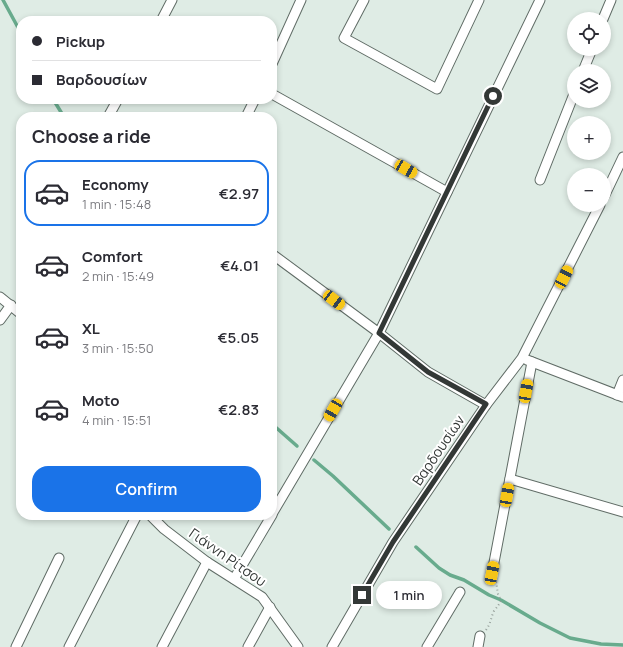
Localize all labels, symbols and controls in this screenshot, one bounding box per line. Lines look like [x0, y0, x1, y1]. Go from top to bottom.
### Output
map controls [567, 12, 611, 212]
button: locate [567, 12, 611, 56]
text: Pickup [56, 31, 105, 52]
button: layers [567, 64, 611, 108]
text: Βαρδουσίων [56, 69, 147, 90]
route start [484, 87, 502, 105]
button: + [567, 116, 611, 160]
text: Choose a ride [32, 124, 151, 148]
car [393, 158, 419, 180]
button: − [567, 168, 611, 212]
text: Economy [82, 174, 149, 195]
icon: car [34, 175, 70, 211]
text: €2.97 [219, 183, 259, 204]
text: 1 min · 15:48 [82, 195, 151, 213]
text: Comfort [82, 246, 143, 267]
icon: car [34, 247, 70, 283]
text: €4.01 [220, 255, 259, 276]
car [553, 264, 575, 290]
text: 2 min · 15:49 [82, 267, 154, 285]
car [321, 288, 347, 312]
text: XL [82, 318, 100, 339]
icon: car [34, 319, 70, 355]
text: €5.05 [217, 327, 259, 348]
text: 3 min · 15:50 [82, 339, 154, 357]
car [518, 378, 534, 404]
text: Moto [82, 390, 119, 411]
icon: car [34, 391, 70, 427]
car [322, 397, 344, 423]
text: €2.83 [218, 399, 259, 420]
text: 4 min · 15:51 [82, 411, 151, 429]
street label: Βαρδουσίων [408, 411, 468, 489]
button: Confirm [32, 466, 261, 512]
car [499, 482, 515, 508]
street label: Γιάννη Ρίτσου [186, 523, 270, 591]
car [484, 560, 500, 586]
callout: 1 min [376, 581, 442, 609]
route end [353, 586, 371, 604]
text: 1 min [394, 586, 425, 604]

